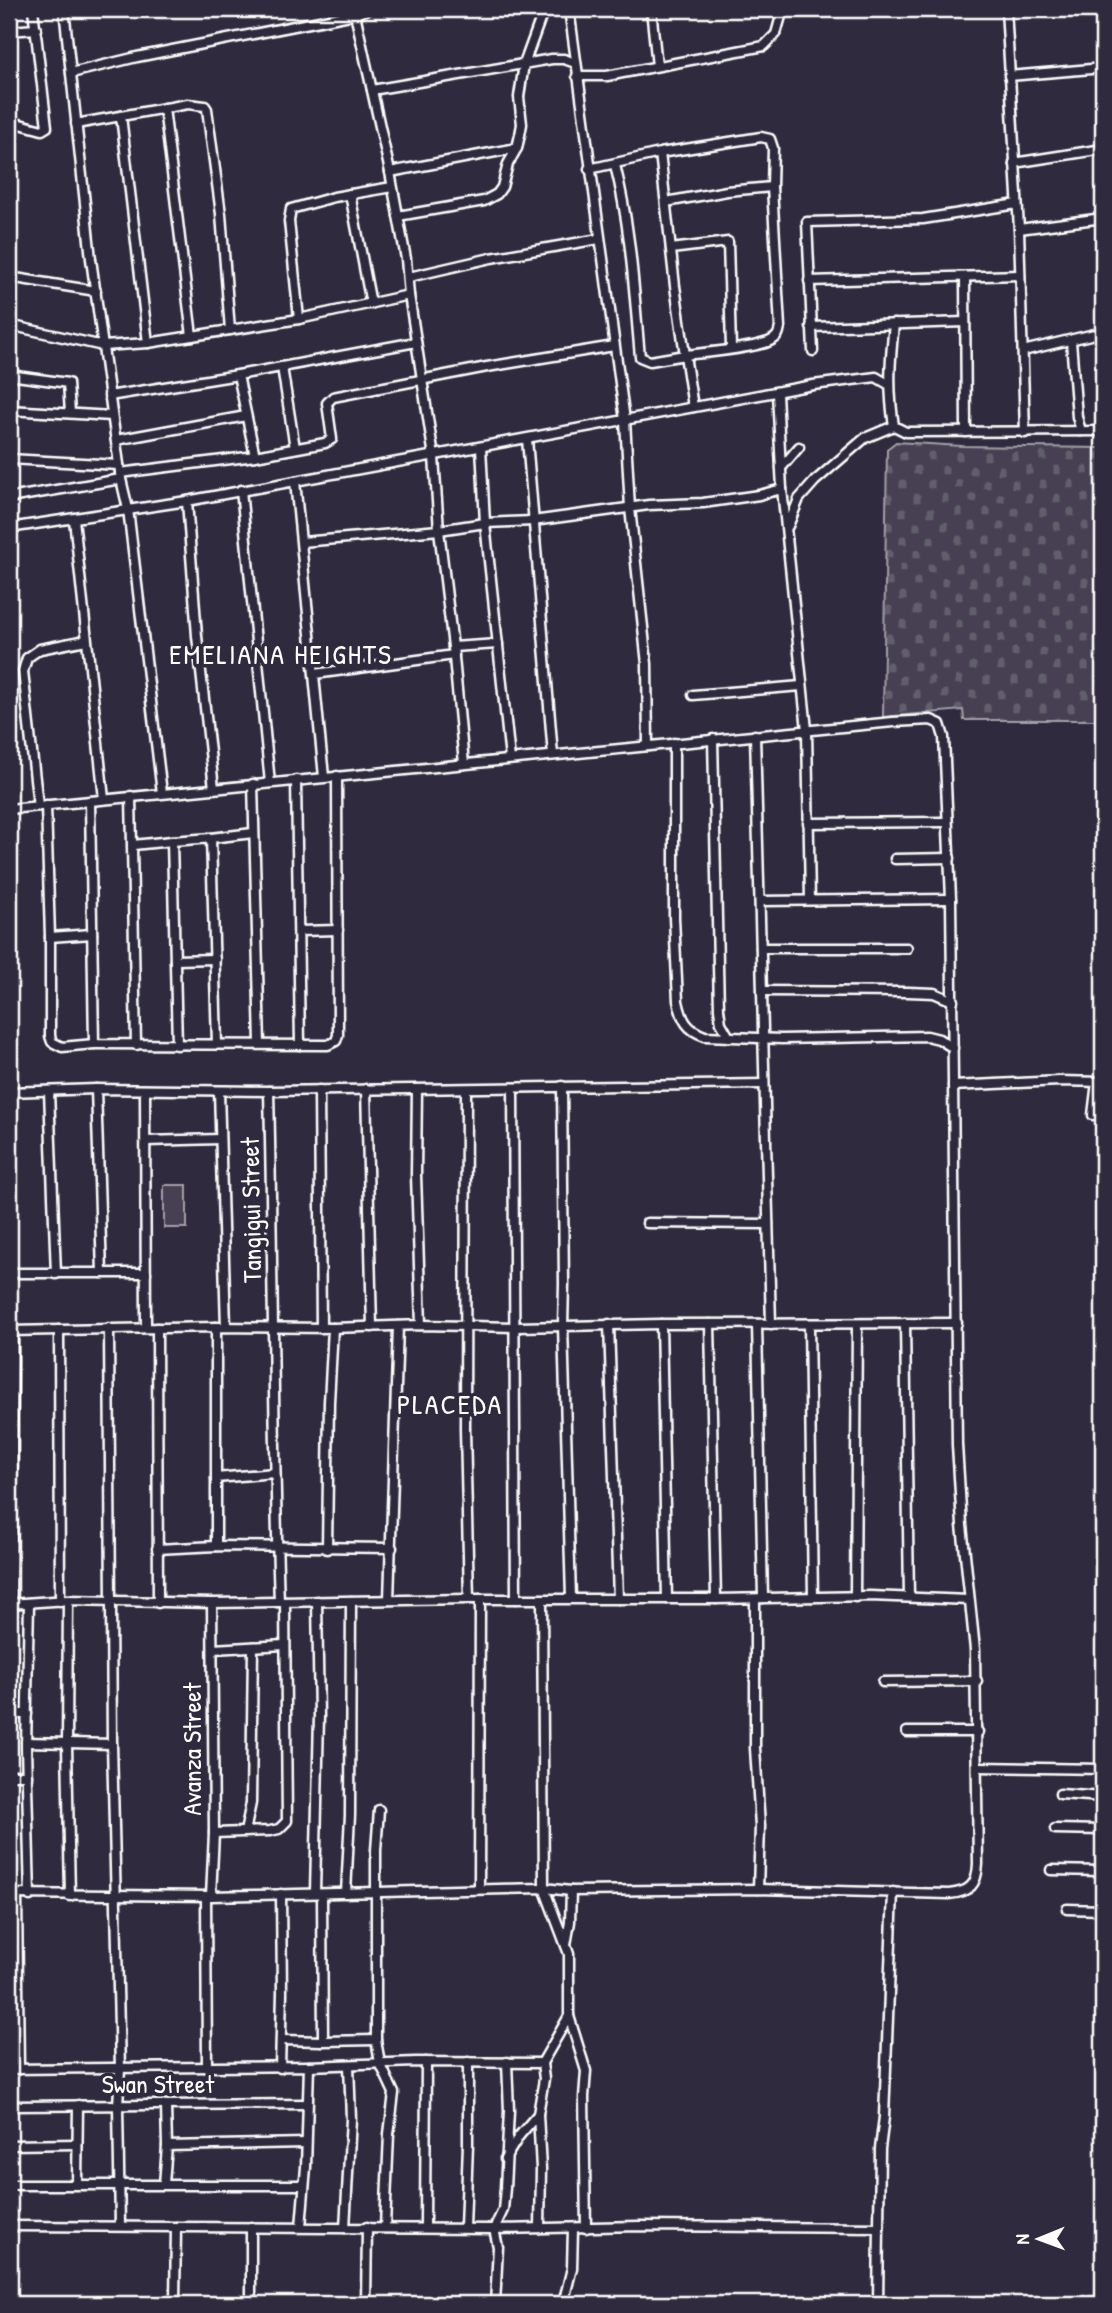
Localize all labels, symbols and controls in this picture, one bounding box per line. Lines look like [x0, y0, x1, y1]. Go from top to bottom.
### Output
district label: EMELIANA HEIGHTS [169, 635, 393, 673]
street label: Tangigui Street [232, 1136, 269, 1283]
district label: PLACEDA [397, 1385, 503, 1423]
street label: Avanza Street [174, 1682, 209, 1815]
street label: Swan Street [102, 2066, 215, 2101]
north arrow [1004, 2204, 1074, 2274]
text: N [1009, 2234, 1035, 2245]

